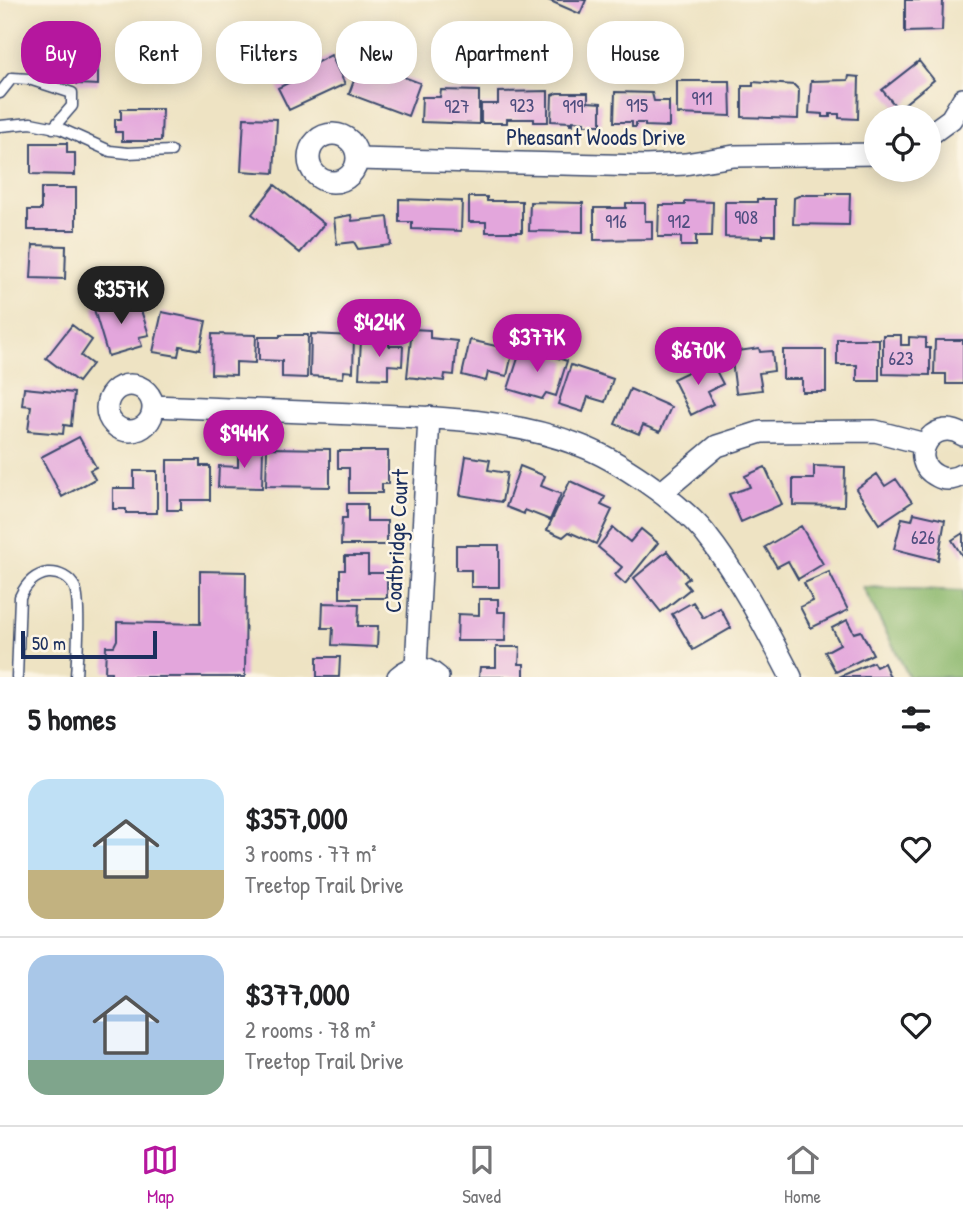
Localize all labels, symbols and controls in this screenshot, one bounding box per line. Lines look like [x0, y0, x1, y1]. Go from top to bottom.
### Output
chip: Buy [21, 21, 101, 84]
chip: Rent [115, 21, 202, 84]
chip: Filters [216, 21, 322, 84]
chip: New [336, 21, 417, 84]
chip: Apartment [431, 21, 573, 84]
chip: House [587, 21, 684, 84]
house number: 911 [692, 85, 712, 111]
house number: 923 [510, 92, 534, 118]
house number: 915 [626, 92, 648, 118]
house number: 927 [444, 93, 470, 119]
house number: 919 [563, 93, 583, 119]
map controls [864, 105, 941, 182]
button: locate [864, 105, 941, 182]
street label: Pheasant Woods Drive [506, 121, 686, 152]
house number: 908 [734, 204, 758, 230]
house number: 916 [605, 208, 627, 234]
house number: 912 [668, 208, 690, 234]
pin: $357K [72, 266, 170, 326]
text: $357K [93, 273, 149, 304]
pin: $424K [330, 300, 428, 359]
text: $424K [353, 306, 405, 337]
pin: $377K [488, 314, 586, 374]
text: $377K [509, 321, 565, 352]
pin: $670K [649, 328, 747, 387]
text: $670K [671, 334, 725, 365]
house number: 623 [889, 345, 914, 371]
pin: $944K [195, 410, 293, 470]
text: $944K [219, 417, 269, 448]
street label: Coatbridge Court [377, 467, 415, 614]
house number: 626 [911, 524, 935, 550]
scale bar [21, 628, 158, 660]
text: 50 m [32, 630, 66, 656]
text: 5 homes [28, 699, 116, 739]
icon: filters [897, 700, 935, 738]
text: $357,000 [245, 798, 348, 838]
icon: home [84, 807, 168, 891]
icon: heart [897, 830, 935, 868]
text: 3 rooms · 77 m² [245, 838, 377, 869]
text: Treetop Trail Drive [245, 869, 404, 900]
text: $377,000 [245, 974, 350, 1014]
icon: home [84, 983, 168, 1067]
icon: heart [897, 1006, 935, 1044]
text: 2 rooms · 78 m² [245, 1014, 376, 1045]
text: Treetop Trail Drive [245, 1045, 404, 1076]
tab: Map [141, 1141, 179, 1209]
tab: Saved [462, 1141, 501, 1209]
tab: Home [784, 1141, 822, 1209]

